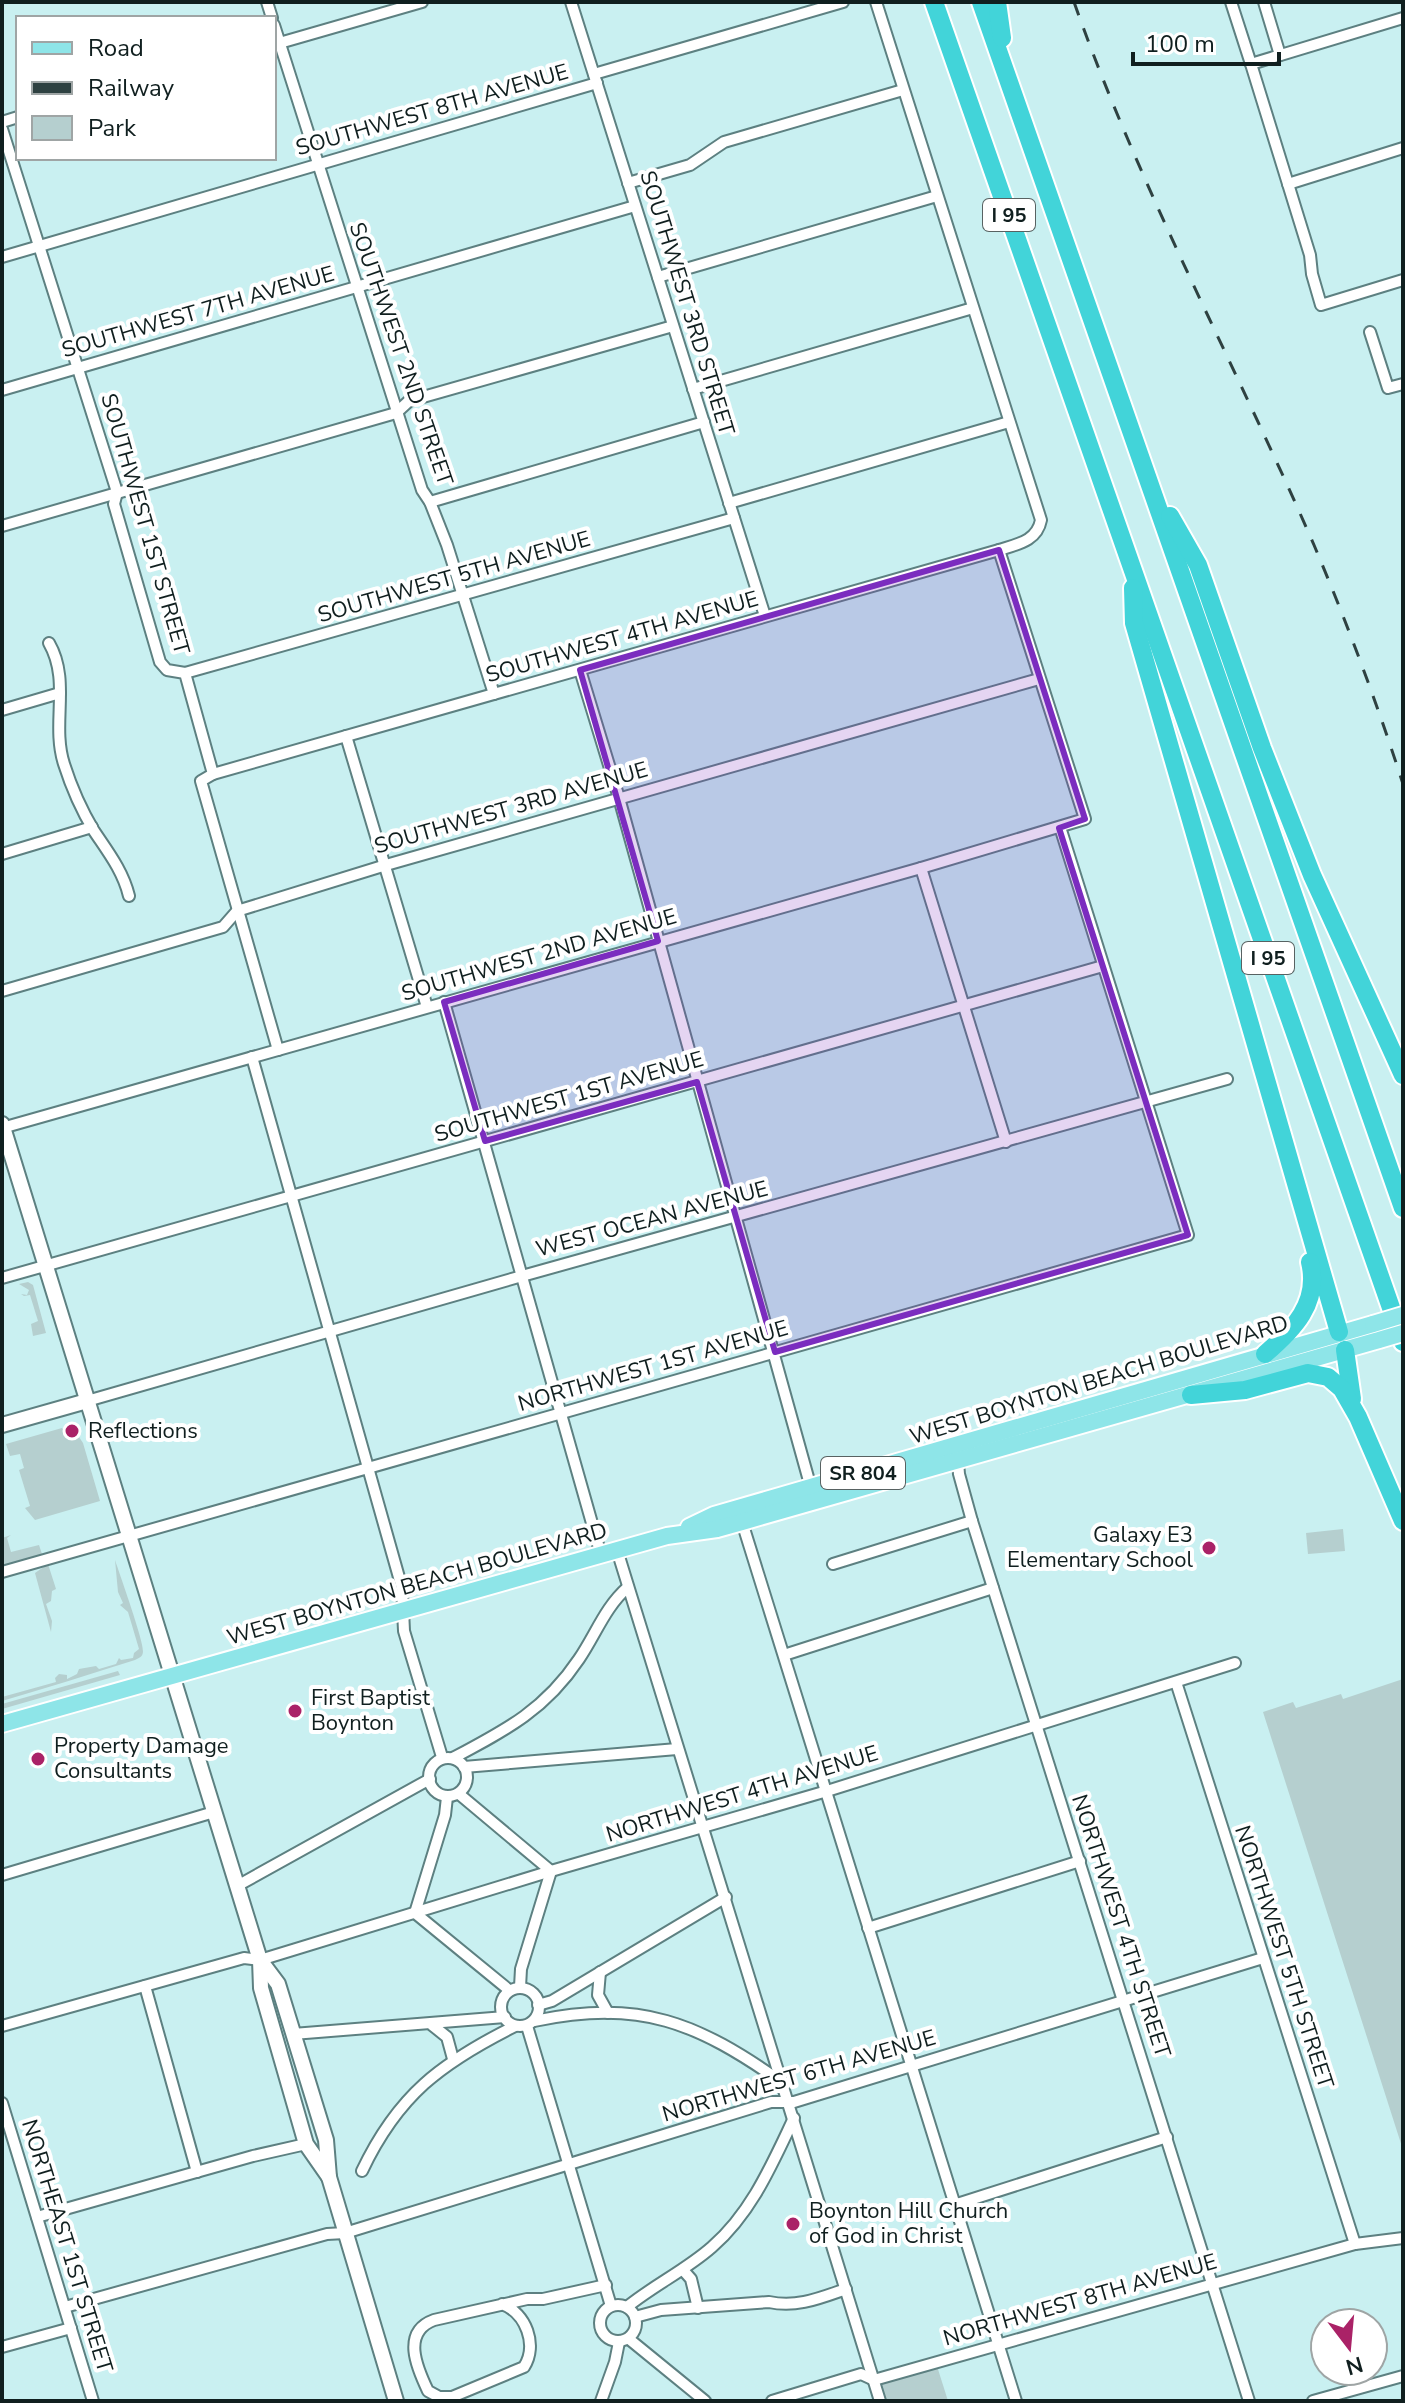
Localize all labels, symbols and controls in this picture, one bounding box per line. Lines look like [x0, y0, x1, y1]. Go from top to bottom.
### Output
legend [16, 16, 276, 160]
scale bar [1133, 16, 1279, 66]
text: 100 m [1145, 28, 1215, 60]
text: Road [88, 32, 144, 64]
street label: SOUTHWEST 8TH AVENUE [292, 57, 572, 163]
text: Railway [88, 72, 175, 104]
text: Park [88, 112, 137, 144]
street label: SOUTHWEST 3RD STREET [632, 167, 742, 440]
road number: I 95 [983, 199, 1035, 231]
street label: SOUTHWEST 2ND STREET [342, 218, 460, 490]
street label: SOUTHWEST 7TH AVENUE [58, 259, 338, 365]
street label: SOUTHWEST 1ST STREET [93, 390, 197, 659]
street label: SOUTHWEST 5TH AVENUE [314, 524, 594, 630]
street label: SOUTHWEST 4TH AVENUE [482, 584, 762, 690]
street label: SOUTHWEST 3RD AVENUE [371, 755, 651, 861]
street label: SOUTHWEST 2ND AVENUE [398, 901, 680, 1009]
road number: I 95 [1242, 942, 1294, 974]
street label: SOUTHWEST 1ST AVENUE [431, 1044, 707, 1150]
street label: WEST OCEAN AVENUE [533, 1174, 771, 1264]
street label: WEST BOYNTON BEACH BOULEVARD [906, 1308, 1292, 1452]
street label: NORTHWEST 1ST AVENUE [514, 1313, 792, 1419]
place label: Reflections [88, 1416, 198, 1446]
marker: Reflections [63, 1422, 81, 1440]
road number: SR 804 [821, 1457, 905, 1489]
street label: WEST BOYNTON BEACH BOULEVARD [223, 1515, 611, 1653]
place label: Galaxy E3 Elementary School [1007, 1520, 1193, 1575]
marker: Galaxy E3 Elementary School [1200, 1539, 1218, 1557]
place label: First Baptist Boynton [311, 1683, 430, 1738]
marker: First Baptist Boynton [286, 1702, 304, 1720]
place label: Property Damage Consultants [54, 1731, 229, 1786]
street label: NORTHWEST 4TH AVENUE [602, 1738, 882, 1850]
marker: Property Damage Consultants [29, 1750, 47, 1768]
street label: NORTHWEST 4TH STREET [1064, 1791, 1178, 2062]
street label: NORTHWEST 5TH STREET [1227, 1822, 1341, 2093]
street label: NORTHWEST 6TH AVENUE [659, 2023, 939, 2129]
street label: NORTHEAST 1ST STREET [14, 2116, 120, 2377]
place label: Boynton Hill Church of God in Christ [809, 2196, 1008, 2251]
marker: Boynton Hill Church of God in Christ [784, 2215, 802, 2233]
street label: NORTHWEST 8TH AVENUE [940, 2247, 1220, 2353]
north arrow [1309, 2307, 1389, 2387]
text: N [1342, 2349, 1366, 2382]

